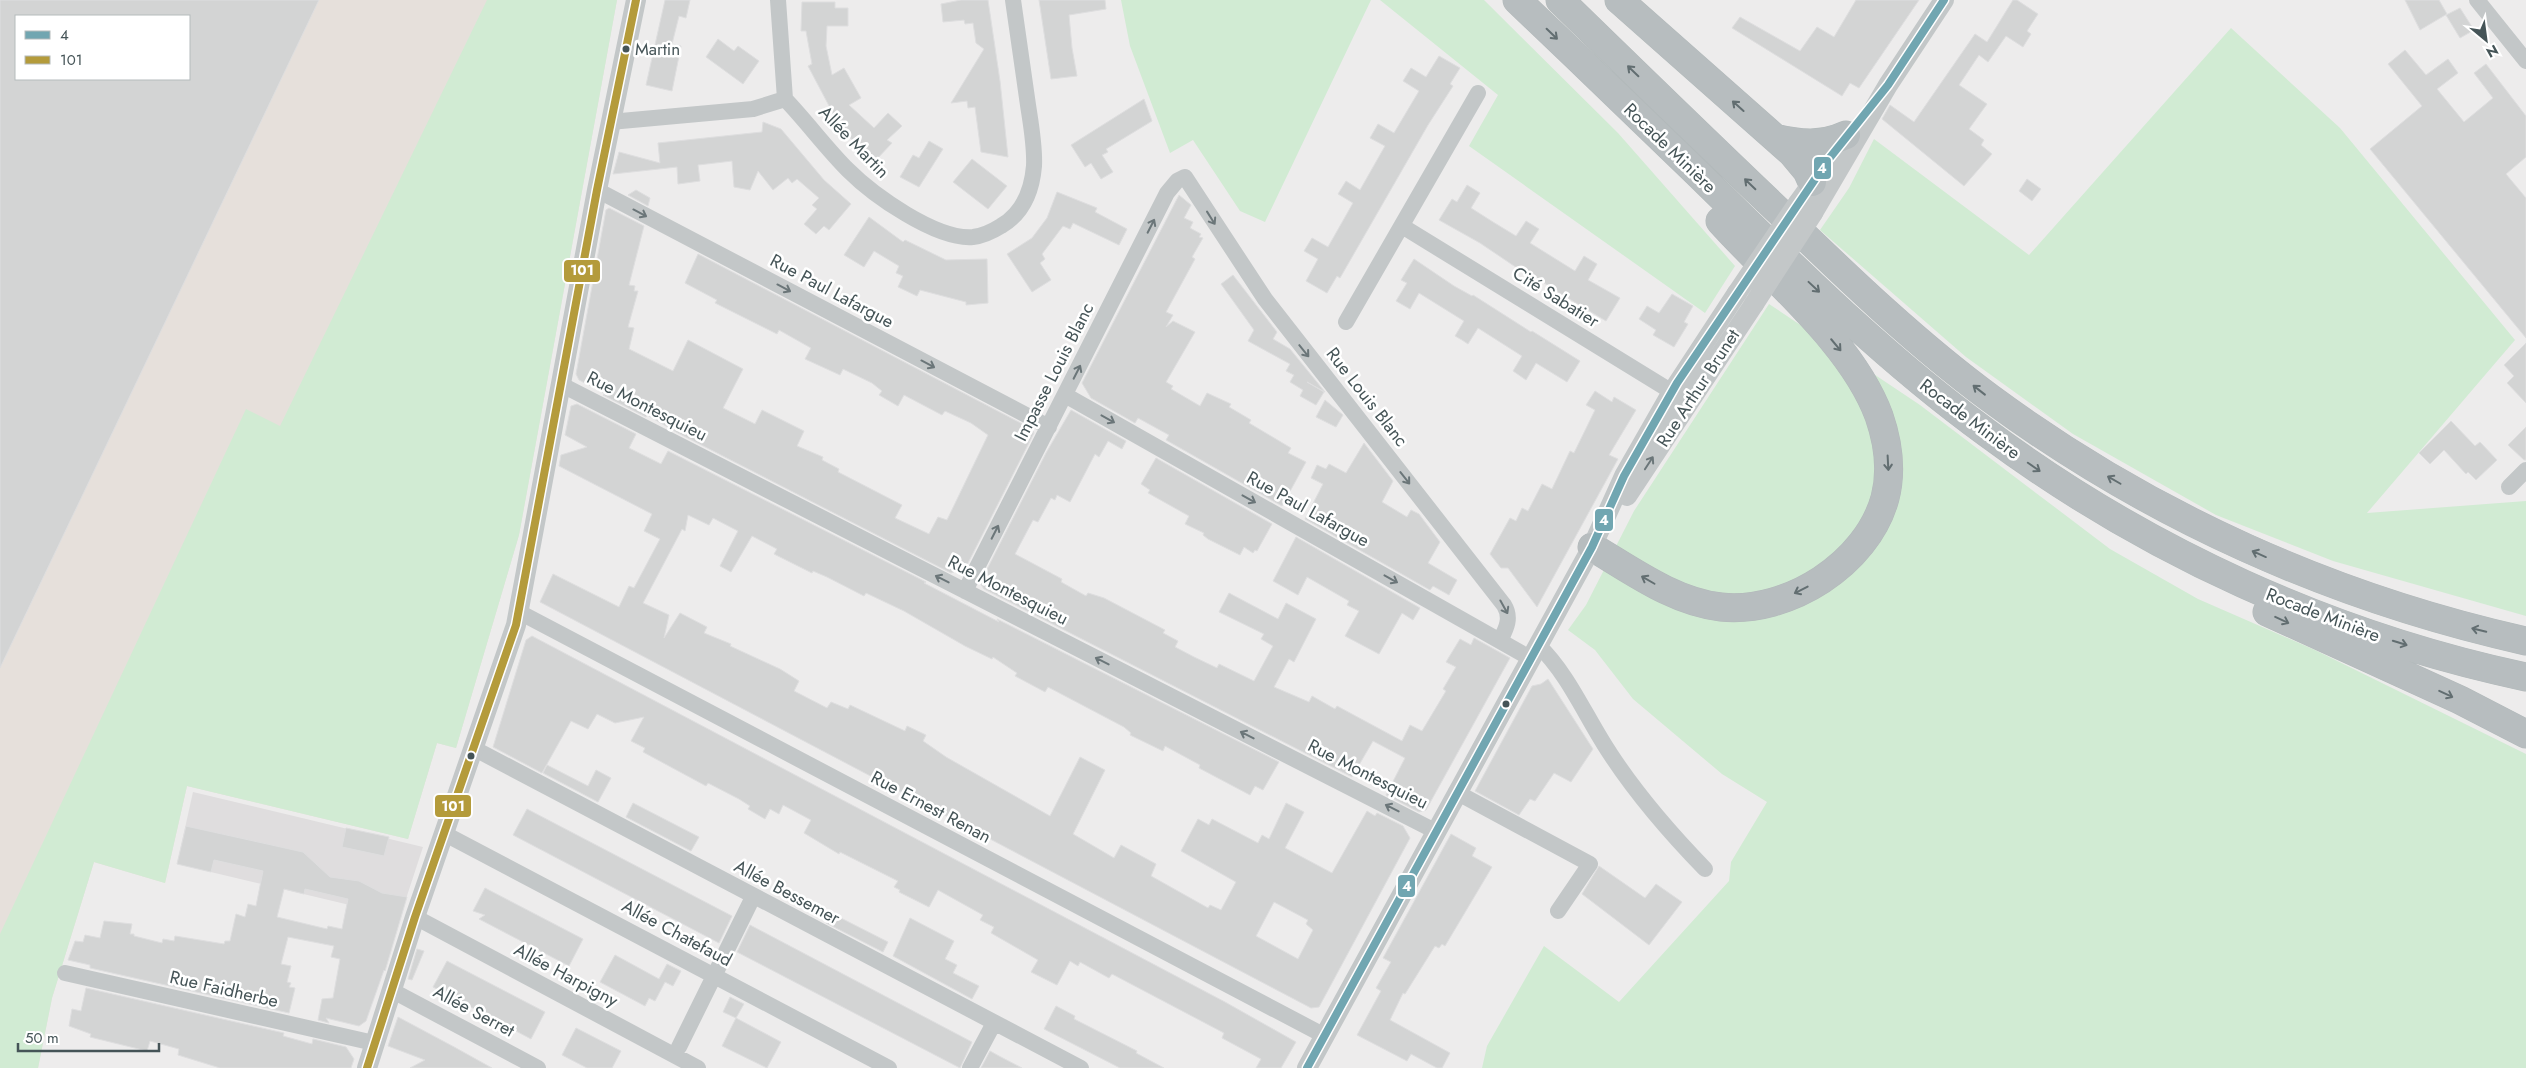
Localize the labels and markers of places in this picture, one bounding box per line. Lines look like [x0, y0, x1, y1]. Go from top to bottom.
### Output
place label: Martin [635, 37, 680, 61]
marker: Martin [621, 44, 631, 54]
unlabelled marker [1501, 699, 1511, 709]
unlabelled marker [466, 751, 476, 761]

